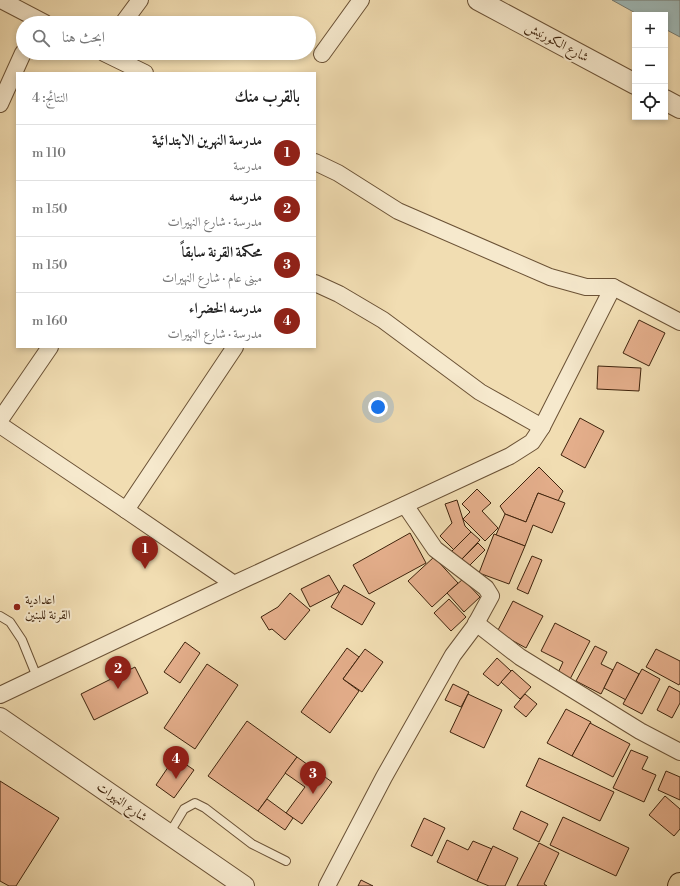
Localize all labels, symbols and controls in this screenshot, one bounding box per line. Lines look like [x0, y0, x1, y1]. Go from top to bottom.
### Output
map controls [632, 12, 668, 120]
button: + [632, 12, 668, 48]
search box [16, 16, 316, 60]
street label: شارع الكورنيش [521, 19, 591, 68]
icon: search [30, 27, 52, 49]
text: ابحث هنا [62, 28, 105, 47]
button: − [632, 48, 668, 84]
button: locate [632, 84, 668, 120]
text: بالقرب منك [234, 86, 300, 108]
text: النتائج: 4 [32, 90, 68, 106]
text: مدرسة النهرين الابتدائية [152, 131, 262, 150]
text: 110 m [32, 145, 66, 161]
text: 1 [284, 145, 290, 161]
text: مدرسة [233, 158, 262, 174]
text: مدرسه [229, 187, 262, 206]
text: 150 m [32, 201, 67, 217]
text: 2 [283, 201, 291, 217]
text: مدرسة · شارع النهيرات [168, 214, 262, 230]
text: محكمة القرنة سابقاً [182, 243, 262, 262]
text: 150 m [32, 257, 67, 273]
text: 3 [283, 257, 291, 273]
text: مبنى عام · شارع النهيرات [162, 270, 262, 286]
text: مدرسه الخضراء [189, 299, 262, 318]
text: 160 m [32, 313, 68, 329]
text: 4 [283, 313, 291, 329]
text: مدرسة · شارع النهيرات [168, 326, 262, 342]
your location [368, 397, 388, 417]
pin: 1 [132, 536, 158, 569]
place label: اعدادية القرنة للبنين [25, 592, 71, 623]
marker: اعدادية القرنة للبنين [12, 602, 22, 612]
pin: 2 [105, 656, 131, 689]
pin: 4 [163, 746, 189, 779]
pin: 3 [300, 761, 326, 794]
street label: شارع النهيرات [92, 779, 150, 828]

